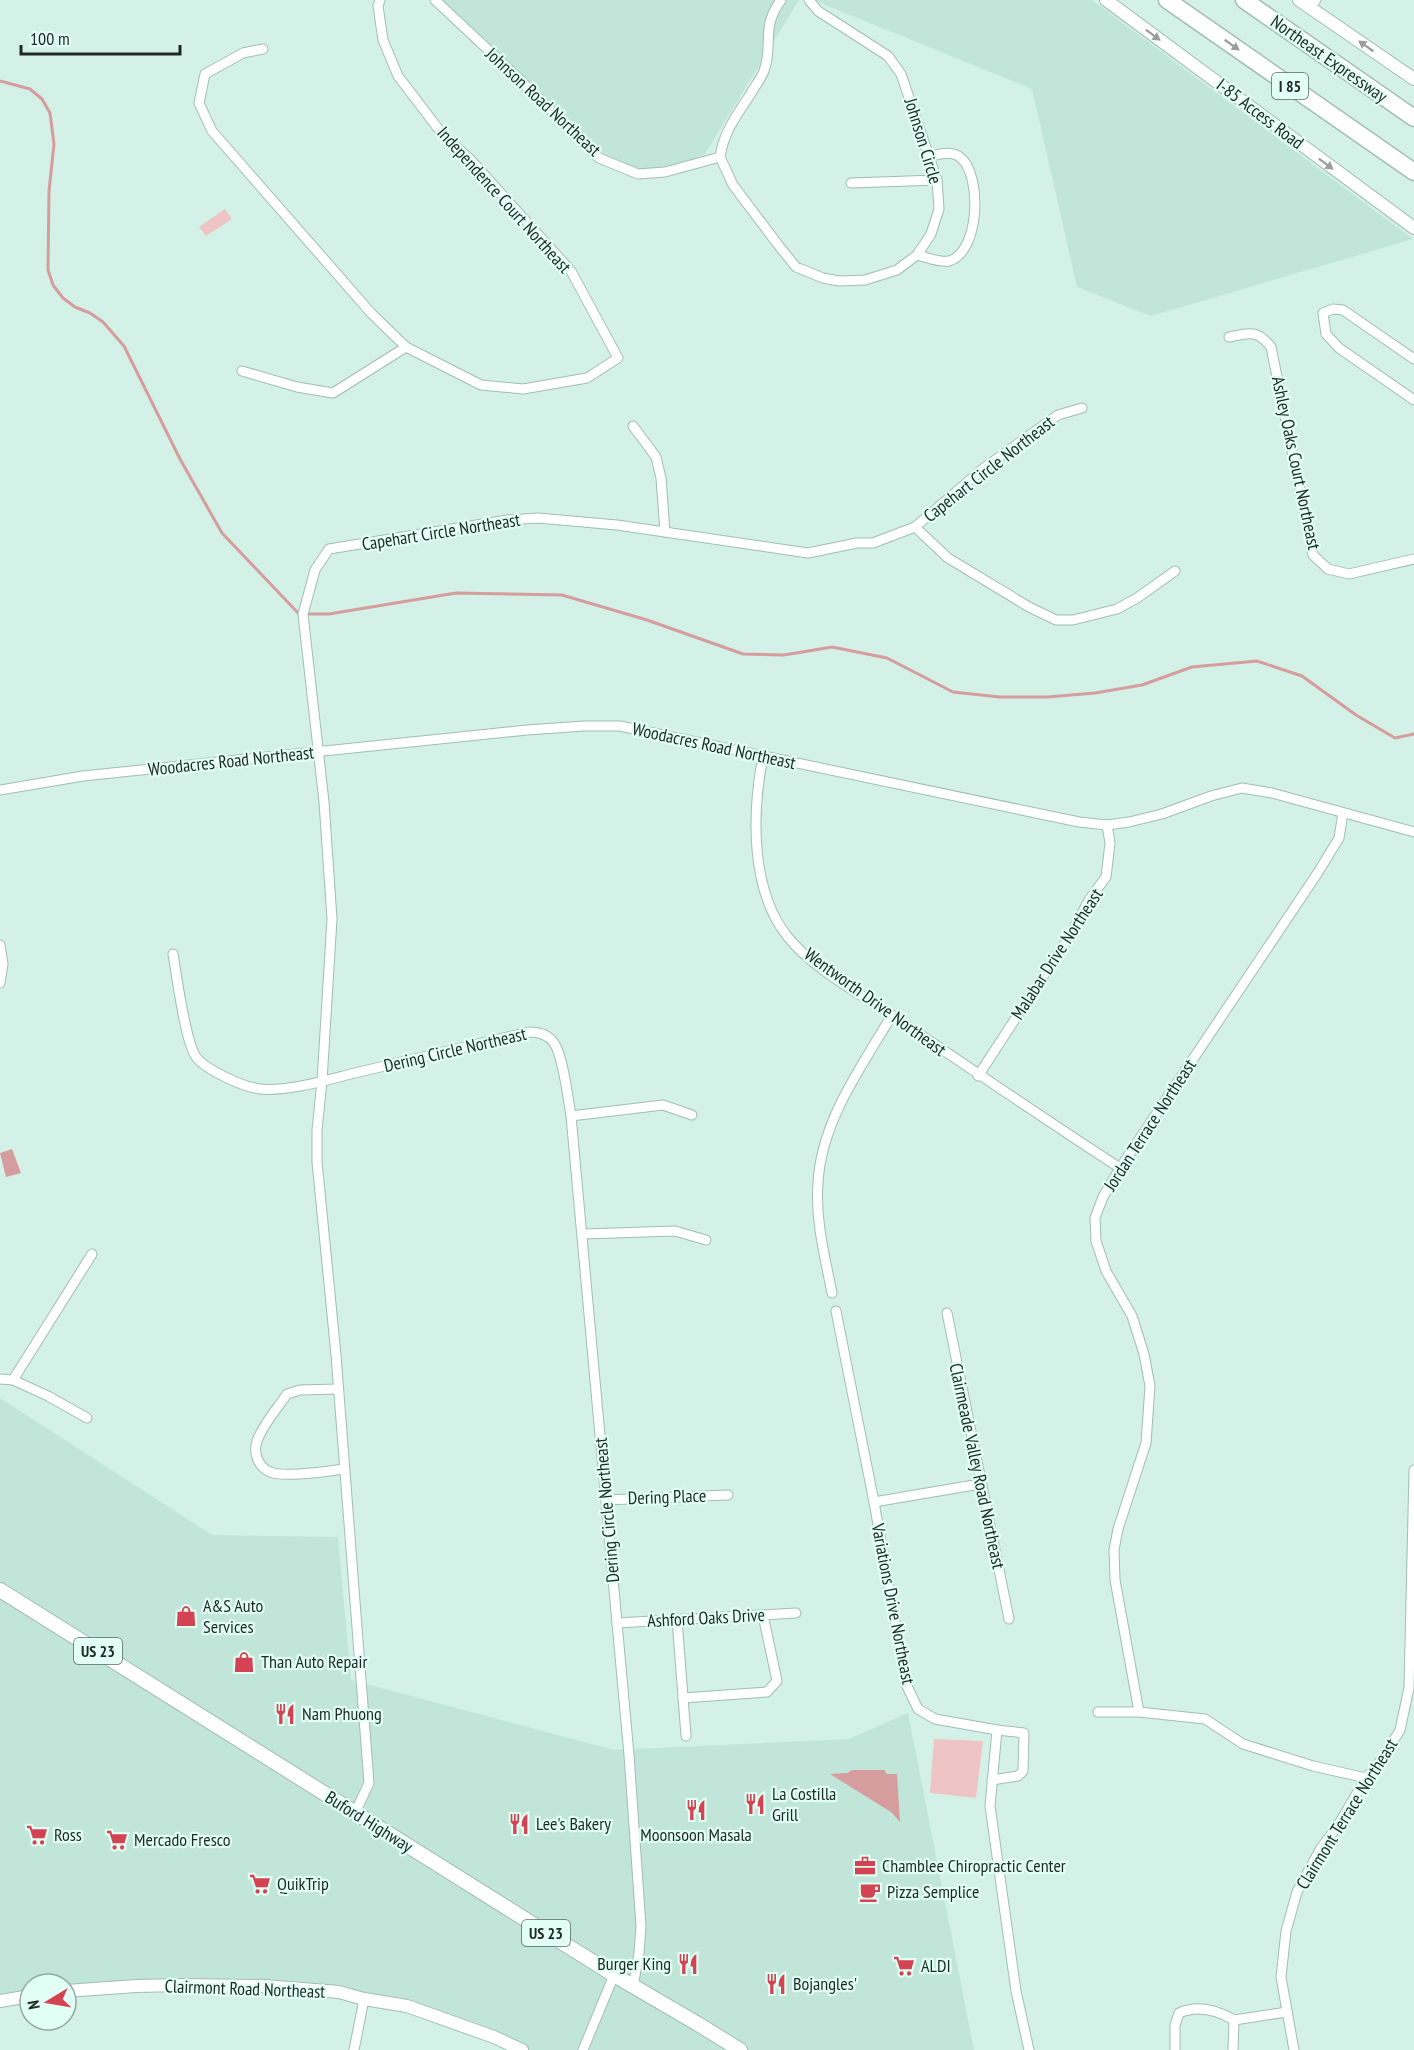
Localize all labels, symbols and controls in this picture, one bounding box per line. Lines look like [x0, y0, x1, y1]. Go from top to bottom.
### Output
street label: Northeast Expressway [1266, 10, 1392, 108]
scale bar [21, 18, 180, 56]
text: 100 m [30, 27, 70, 50]
one-way arrow [1145, 29, 1161, 41]
one-way arrow [1224, 39, 1240, 50]
one-way arrow [1358, 40, 1374, 52]
street label: Johnson Road Northeast [480, 42, 606, 161]
street label: I-85 Access Road [1212, 73, 1309, 154]
road number: I 85 [1272, 73, 1308, 99]
street label: Johnson Circle [899, 94, 947, 187]
street label: Independence Court Northeast [432, 121, 576, 278]
one-way arrow [1318, 158, 1334, 170]
street label: Ashley Oaks Court Northeast [1267, 374, 1326, 552]
street label: Capehart Circle Northeast [919, 410, 1059, 527]
street label: Capehart Circle Northeast [360, 508, 522, 555]
street label: Woodacres Road Northeast [630, 717, 798, 774]
street label: Woodacres Road Northeast [147, 740, 315, 781]
street label: Malabar Drive Northeast [1006, 884, 1108, 1024]
street label: Wentworth Drive Northeast [800, 942, 951, 1061]
street label: Dering Circle Northeast [381, 1022, 528, 1077]
street label: Jordan Terrace Northeast [1098, 1054, 1201, 1196]
street label: Clairmeade Valley Road Northeast [944, 1361, 1011, 1571]
street label: Dering Circle Northeast [589, 1437, 624, 1584]
street label: Dering Place [627, 1484, 706, 1509]
street label: Variations Drive Northeast [866, 1521, 920, 1686]
place label: A&S Auto Services [203, 1594, 263, 1638]
street label: Ashford Oaks Drive [646, 1603, 765, 1632]
shop icon: A&S Auto Services [174, 1604, 198, 1628]
road number: US 23 [74, 1638, 122, 1664]
shop icon: Than Auto Repair [232, 1650, 256, 1674]
place label: Than Auto Repair [261, 1650, 367, 1673]
restaurant icon: Nam Phuong [273, 1702, 297, 1726]
place label: Nam Phuong [302, 1702, 382, 1725]
street label: Clairmont Terrace Northeast [1291, 1734, 1402, 1893]
place label: La Costilla Grill [772, 1782, 836, 1826]
street label: Buford Highway [321, 1786, 417, 1858]
restaurant icon: La Costilla Grill [743, 1792, 767, 1816]
restaurant icon: Moonsoon Masala [684, 1798, 708, 1822]
restaurant icon: Lee's Bakery [507, 1812, 531, 1836]
place label: Lee's Bakery [536, 1812, 611, 1835]
supermarket icon: Ross [25, 1823, 49, 1847]
place label: Ross [54, 1823, 82, 1846]
place label: Moonsoon Masala [640, 1823, 752, 1846]
supermarket icon: Mercado Fresco [105, 1828, 129, 1852]
place label: Mercado Fresco [134, 1828, 231, 1851]
office icon: Chamblee Chiropractic Center [853, 1854, 877, 1878]
place label: Chamblee Chiropractic Center [882, 1854, 1066, 1877]
supermarket icon: QuikTrip [248, 1872, 272, 1896]
place label: QuikTrip [277, 1872, 329, 1895]
cafe icon: Pizza Semplice [858, 1880, 882, 1904]
place label: Pizza Semplice [887, 1880, 979, 1903]
road number: US 23 [522, 1920, 570, 1946]
place label: Burger King [597, 1952, 671, 1975]
restaurant icon: Burger King [676, 1952, 700, 1976]
supermarket icon: ALDI [892, 1954, 916, 1978]
place label: ALDI [921, 1954, 951, 1977]
north arrow [18, 1972, 78, 2032]
restaurant icon: Bojangles' [764, 1972, 788, 1996]
place label: Bojangles' [793, 1972, 857, 1995]
street label: Clairmont Road Northeast [164, 1974, 326, 2003]
text: N [23, 1999, 44, 2011]

